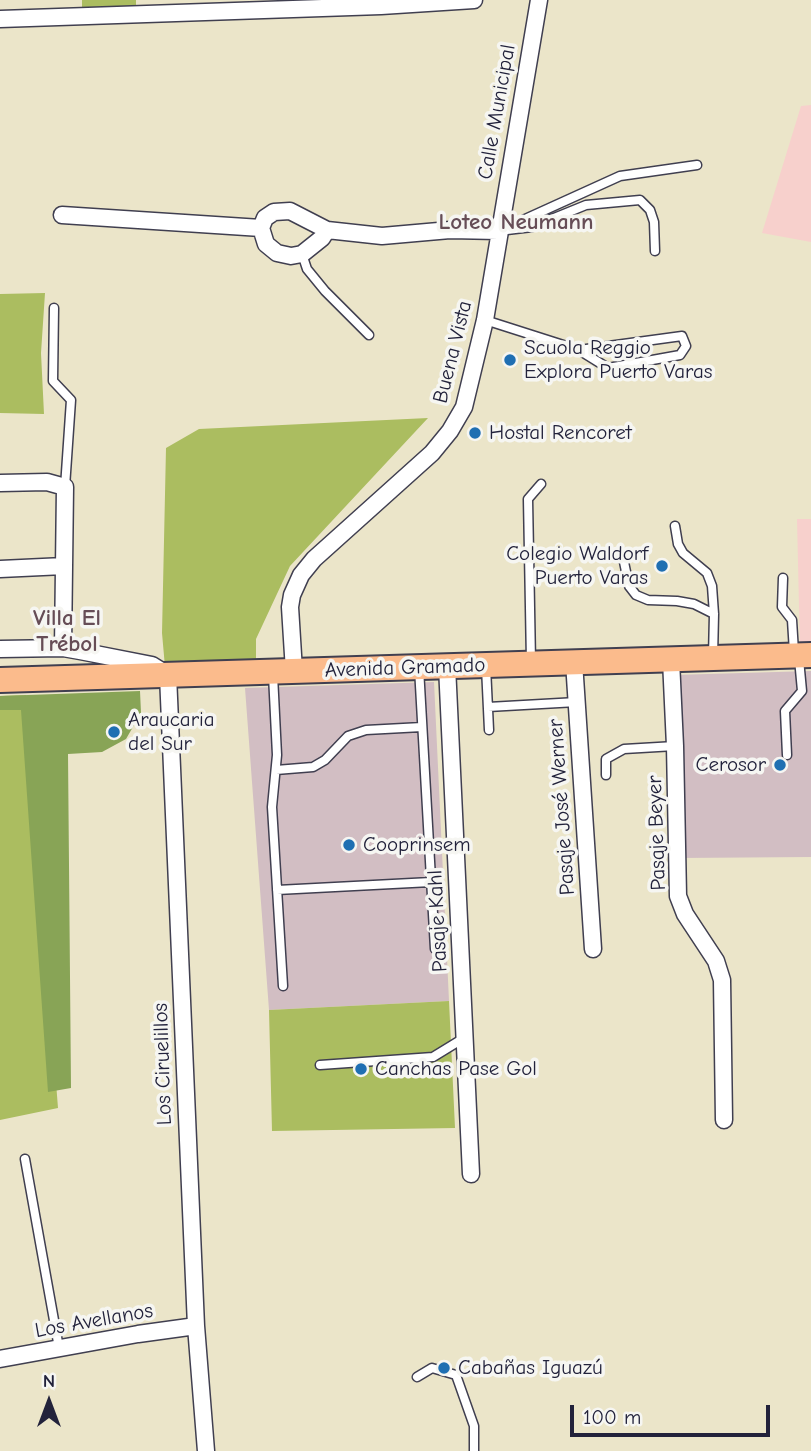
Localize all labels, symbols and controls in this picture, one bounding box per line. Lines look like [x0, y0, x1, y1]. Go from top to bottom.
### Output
street label: Calle Municipal [473, 43, 521, 181]
district label: Loteo Neumann [438, 208, 594, 236]
street label: Buena Vista [428, 298, 478, 406]
place label: Scuola Reggio Explora Puerto Varas [524, 335, 713, 385]
marker: Scuola Reggio Explora Puerto Varas [502, 352, 518, 368]
place label: Hostal Rencoret [489, 420, 632, 446]
marker: Hostal Rencoret [467, 425, 483, 441]
place label: Colegio Waldorf Puerto Varas [506, 541, 648, 591]
marker: Colegio Waldorf Puerto Varas [654, 558, 670, 574]
district label: Villa El Trébol [33, 604, 101, 658]
street label: Avenida Gramado [324, 653, 486, 683]
place label: Araucaria del Sur [128, 707, 215, 757]
street label: Pasaje José Werner [543, 718, 581, 896]
marker: Araucaria del Sur [106, 724, 122, 740]
place label: Cerosor [696, 752, 766, 778]
marker: Cerosor [772, 757, 788, 773]
street label: Pasaje Beyer [642, 775, 672, 891]
place label: Cooprinsem [363, 832, 471, 858]
marker: Cooprinsem [341, 837, 357, 853]
street label: Pasaje Kahl [423, 869, 453, 973]
street label: Los Ciruelillos [148, 1002, 178, 1126]
place label: Canchas Pase Gol [375, 1056, 537, 1082]
marker: Canchas Pase Gol [353, 1061, 369, 1077]
street label: Los Avellanos [33, 1298, 155, 1344]
place label: Cabañas Iguazú [458, 1355, 603, 1381]
marker: Cabañas Iguazú [436, 1360, 452, 1376]
north arrow [14, 1367, 84, 1437]
text: N [43, 1370, 55, 1392]
scale bar [573, 1392, 772, 1436]
text: 100 m [583, 1405, 641, 1429]

